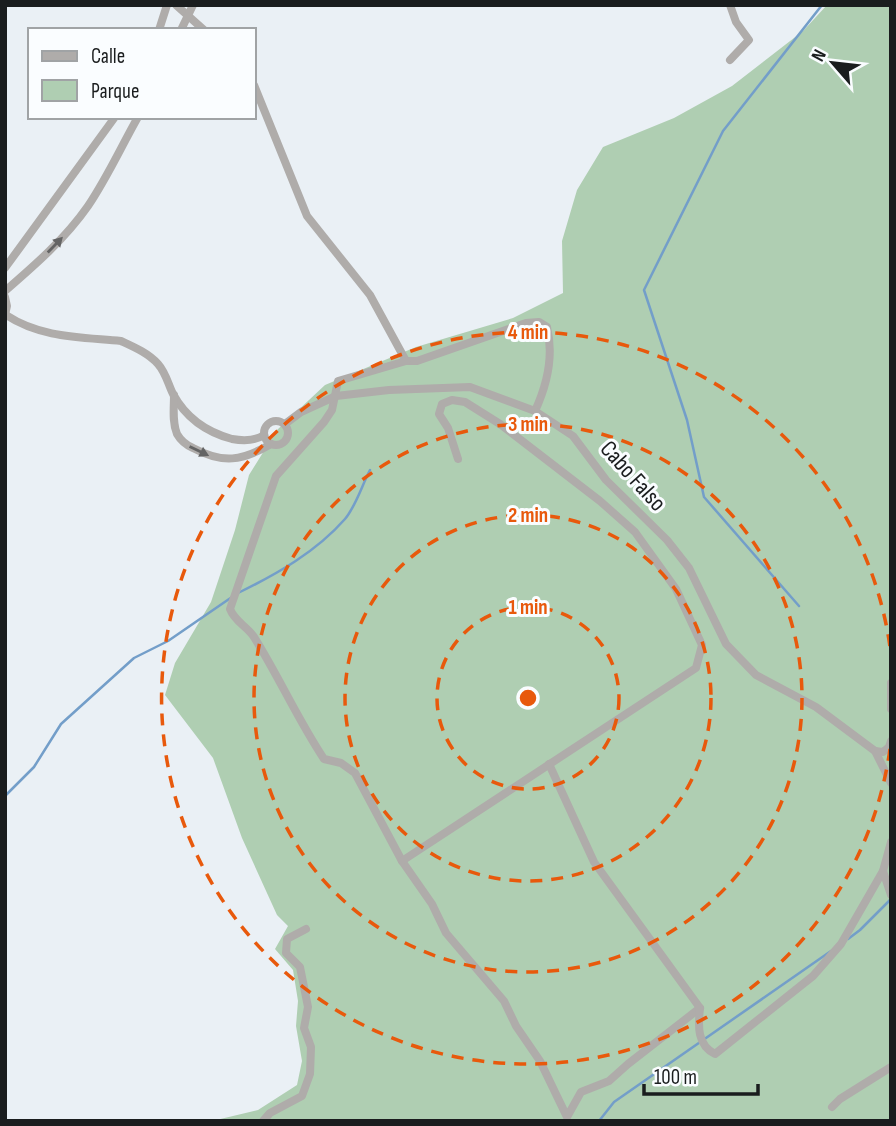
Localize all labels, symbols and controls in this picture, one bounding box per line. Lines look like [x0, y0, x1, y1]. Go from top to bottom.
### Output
legend [28, 28, 256, 119]
north arrow [798, 28, 868, 98]
text: Calle [91, 44, 125, 69]
text: N [807, 46, 832, 66]
text: Parque [91, 79, 139, 104]
one-way arrow [47, 237, 63, 254]
text: 4 min [508, 320, 548, 345]
text: 3 min [508, 412, 548, 437]
street label: Cabo Falso [594, 435, 672, 517]
one-way arrow [190, 445, 210, 457]
text: 2 min [508, 503, 548, 528]
text: 1 min [508, 595, 548, 620]
centre of rings [516, 686, 540, 710]
scale bar [644, 1052, 758, 1096]
text: 100 m [654, 1065, 697, 1090]

